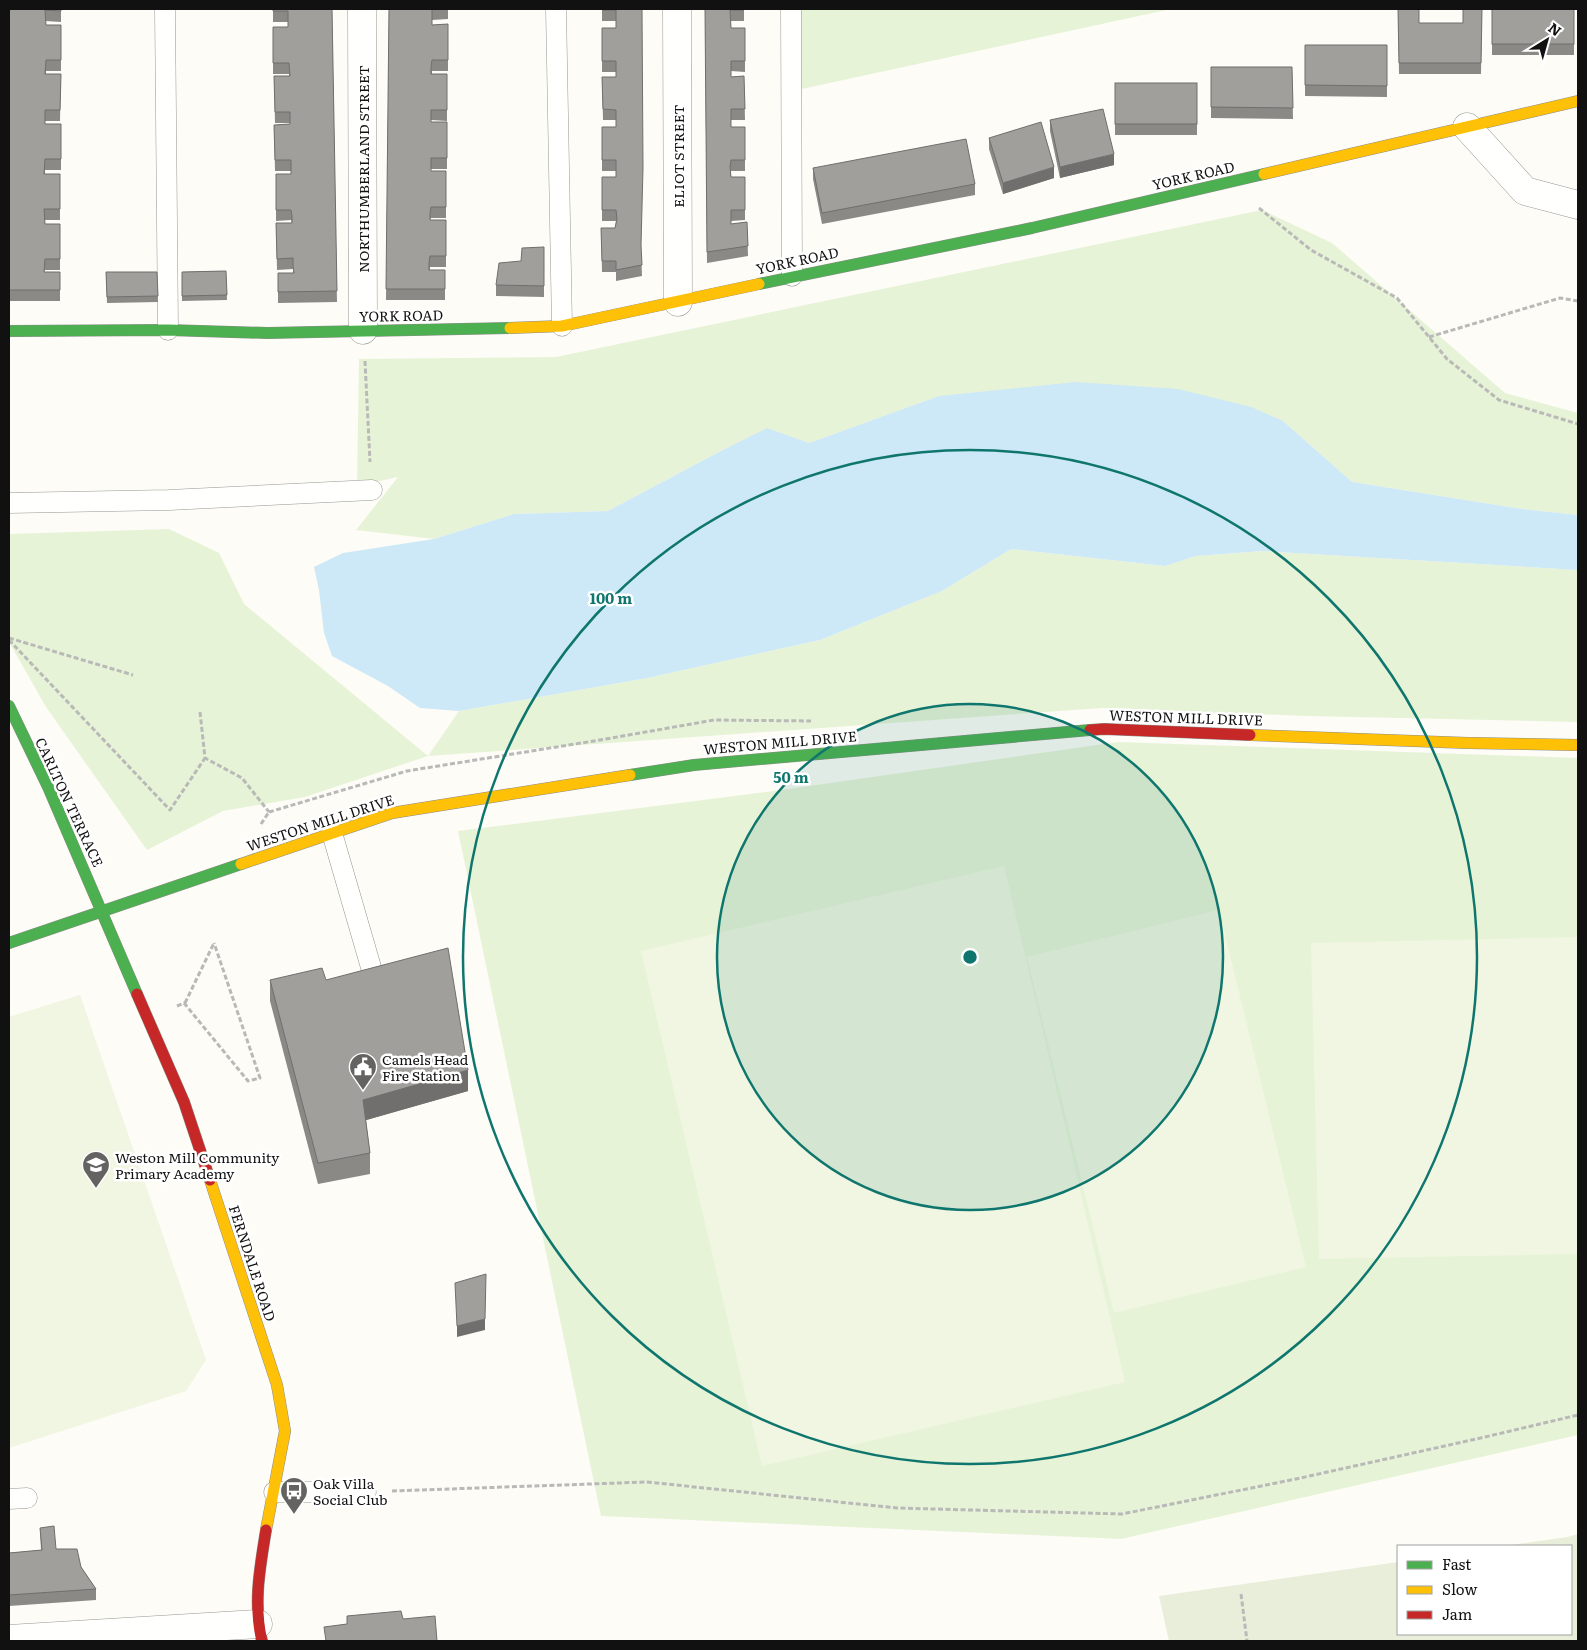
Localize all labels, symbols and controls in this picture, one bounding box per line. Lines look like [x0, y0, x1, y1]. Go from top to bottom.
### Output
north arrow [1522, 15, 1572, 65]
text: N [1545, 17, 1566, 40]
street label: NORTHUMBERLAND STREET [353, 65, 373, 273]
street label: ELIOT STREET [668, 104, 688, 208]
street label: YORK ROAD [1150, 156, 1236, 194]
street label: YORK ROAD [754, 241, 840, 279]
street label: YORK ROAD [359, 304, 443, 326]
text: 100 m [590, 586, 632, 609]
street label: WESTON MILL DRIVE [1109, 704, 1263, 730]
street label: WESTON MILL DRIVE [702, 725, 858, 759]
street label: CARLTON TERRACE [31, 734, 109, 870]
text: 50 m [773, 765, 809, 788]
street label: WESTON MILL DRIVE [244, 789, 396, 855]
centre of rings [961, 948, 979, 966]
place label: Camels Head Fire Station [382, 1049, 469, 1085]
public building icon: Camels Head Fire Station [348, 1052, 378, 1091]
place label: Weston Mill Community Primary Academy [115, 1147, 280, 1183]
school or university icon: Weston Mill Community Primary Academy [81, 1150, 111, 1189]
street label: FERNDALE ROAD [225, 1202, 281, 1324]
place label: Oak Villa Social Club [313, 1473, 387, 1509]
bus stop icon: Oak Villa Social Club [279, 1476, 309, 1515]
legend [1397, 1545, 1572, 1635]
text: Fast [1442, 1552, 1471, 1575]
text: Slow [1442, 1577, 1477, 1600]
text: Jam [1442, 1602, 1473, 1625]

